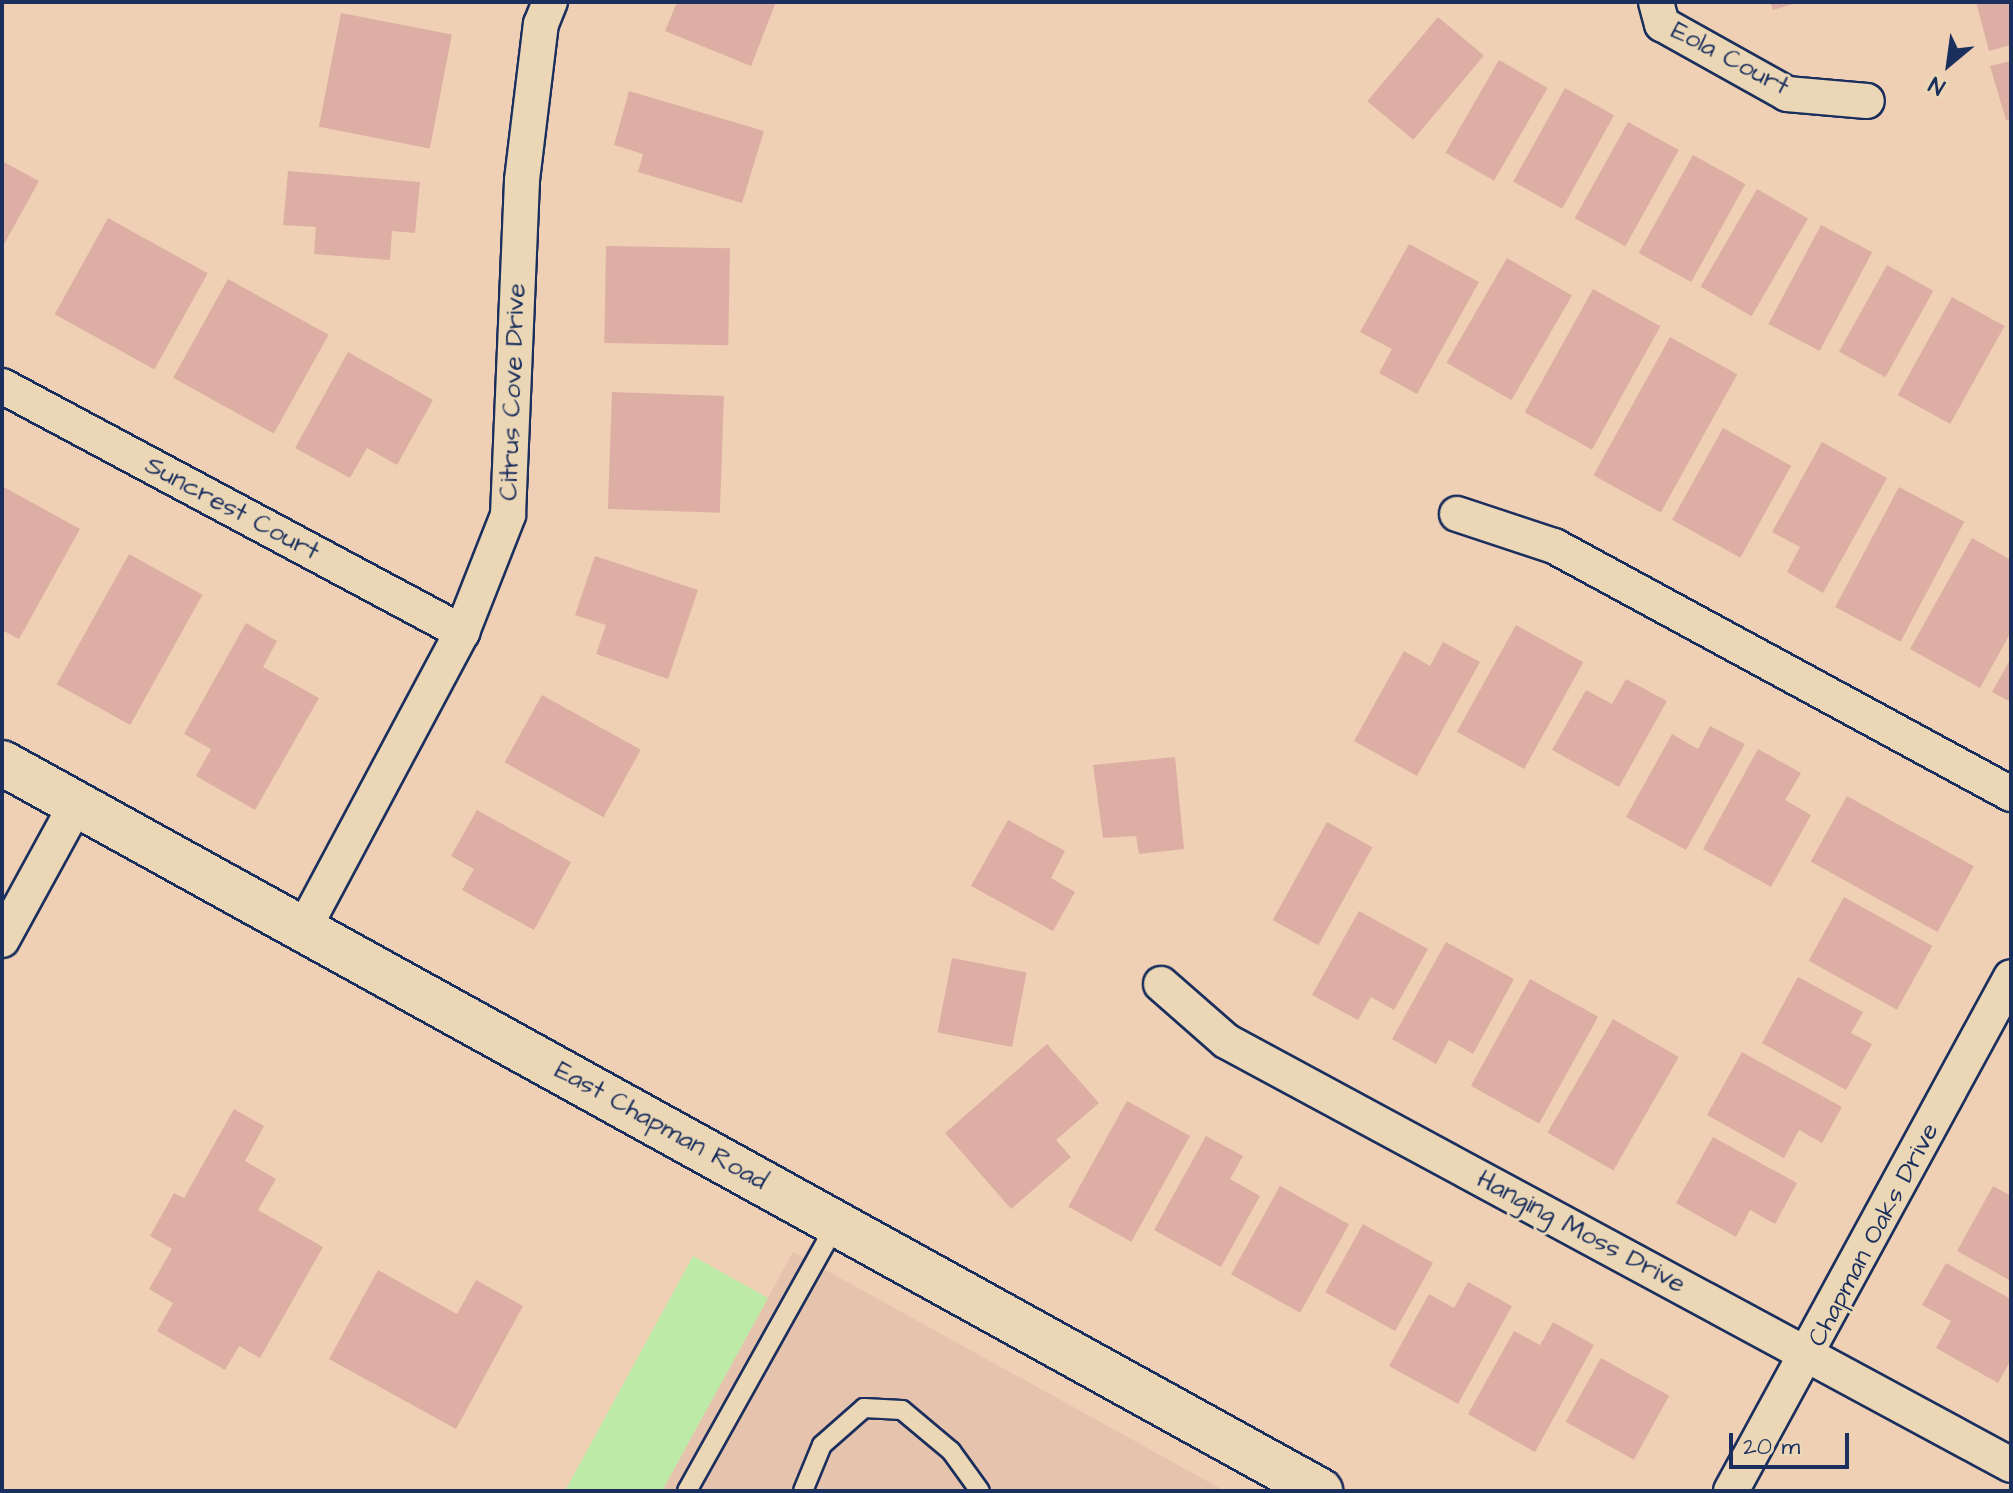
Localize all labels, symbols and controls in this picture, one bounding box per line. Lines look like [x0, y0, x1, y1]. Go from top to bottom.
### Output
street label: Eola Court [1666, 15, 1794, 103]
north arrow [1909, 24, 1989, 104]
text: N [1924, 69, 1951, 102]
street label: Citrus Cove Drive [494, 283, 532, 501]
street label: Suncrest Court [140, 450, 324, 568]
street label: East Chapman Road [549, 1055, 773, 1197]
street label: Chapman Oaks Drive [1802, 1118, 1946, 1352]
street label: Hanging Moss Drive [1471, 1164, 1691, 1300]
scale bar [1733, 1417, 1853, 1467]
text: 20 m [1743, 1430, 1800, 1464]

